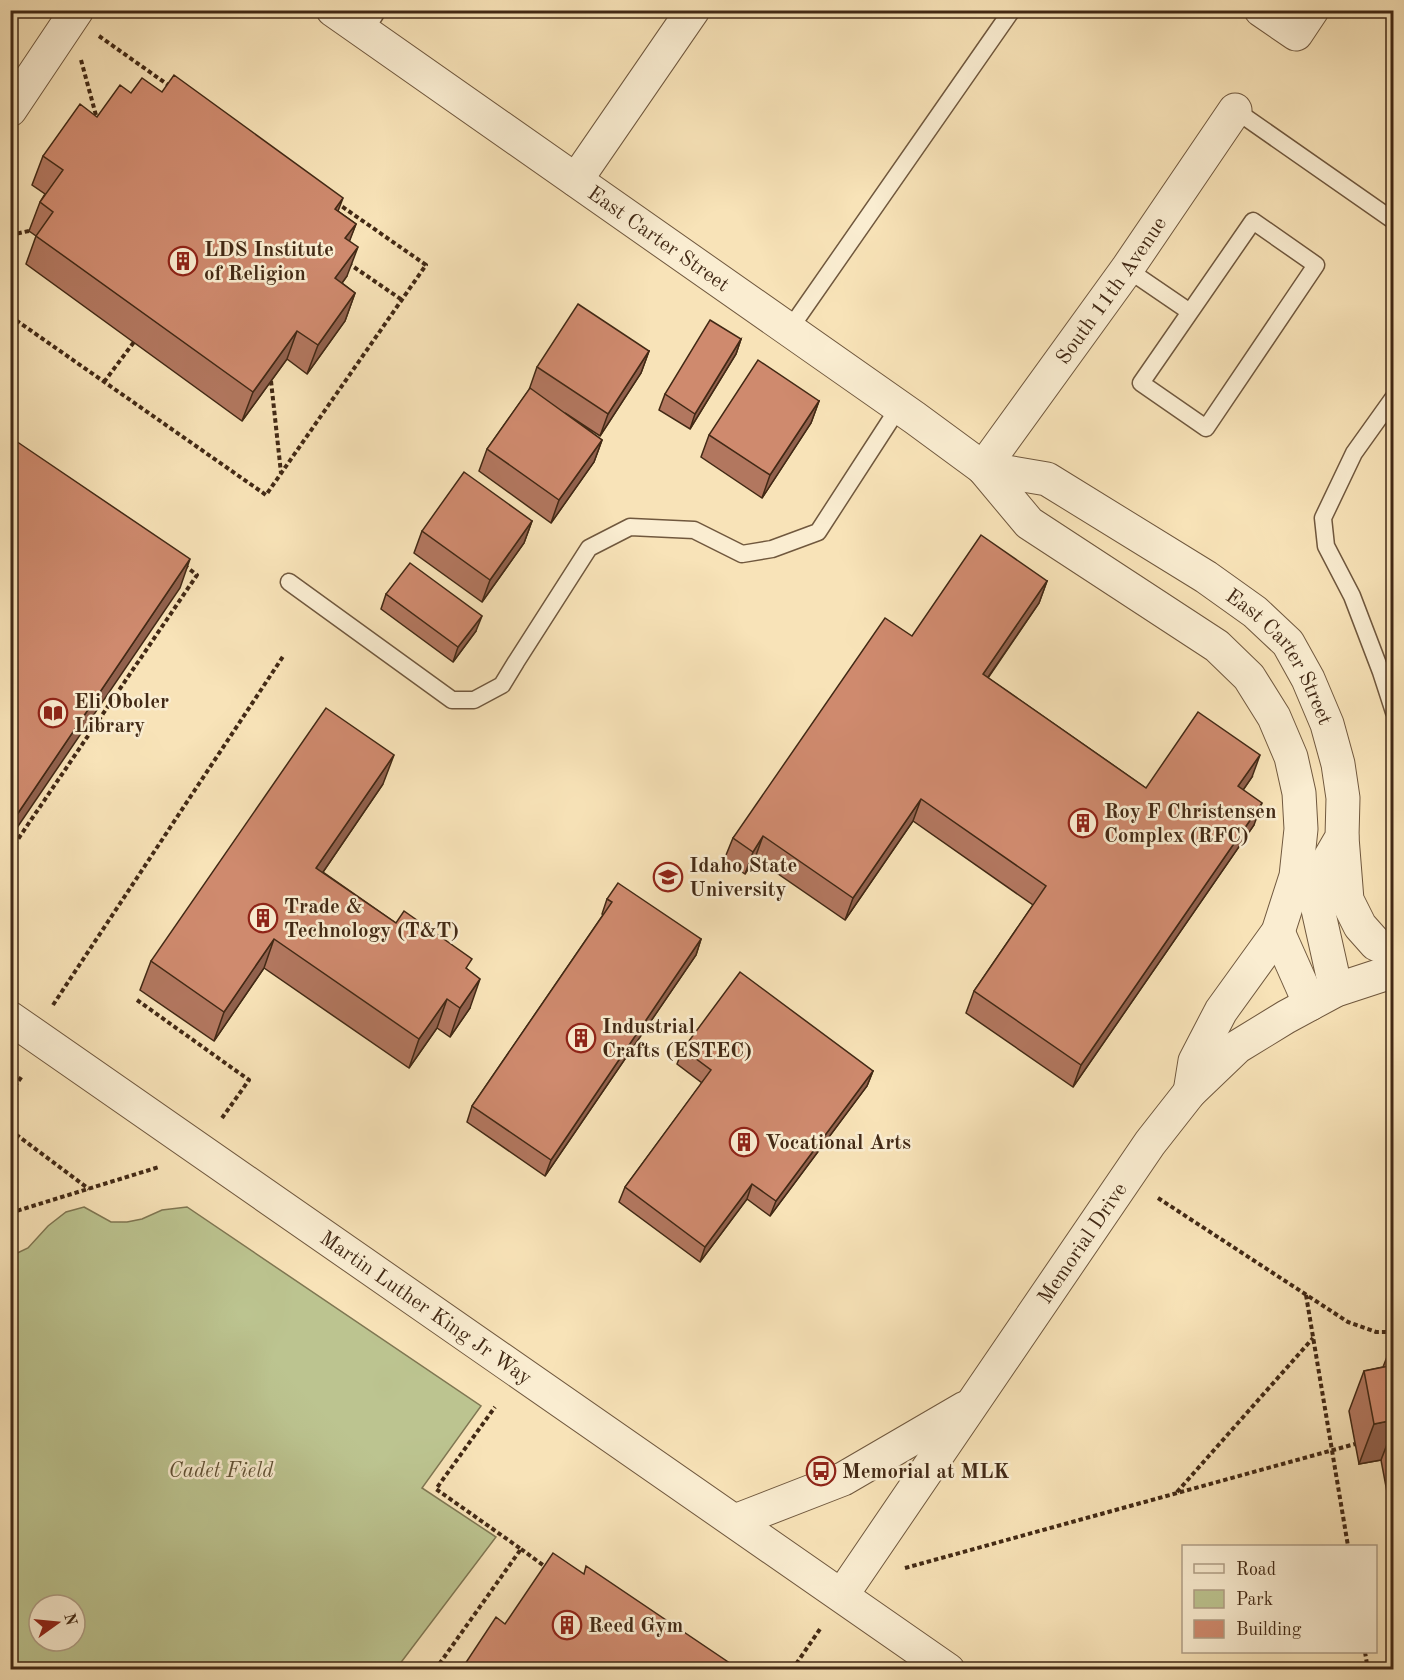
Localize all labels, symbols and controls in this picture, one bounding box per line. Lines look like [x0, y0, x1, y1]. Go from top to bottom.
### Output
street label: East Carter Street [583, 183, 733, 296]
street label: South 11th Avenue [1053, 214, 1171, 369]
place label: LDS Institute of Religion [204, 240, 334, 285]
building icon: LDS Institute of Religion [167, 245, 199, 277]
street label: East Carter Street [1221, 586, 1335, 728]
place label: Eli Oboler Library [74, 692, 169, 737]
library icon: Eli Oboler Library [37, 697, 69, 729]
place label: Roy F Christensen Complex (RFC) [1104, 802, 1277, 847]
building icon: Roy F Christensen Complex (RFC) [1067, 807, 1099, 839]
place label: Idaho State University [689, 856, 797, 901]
school or university icon: Idaho State University [652, 861, 684, 893]
place label: Trade & Technology (T&T) [284, 897, 459, 942]
building icon: Trade & Technology (T&T) [247, 902, 279, 934]
place label: Industrial Crafts (ESTEC) [602, 1017, 752, 1062]
building icon: Industrial Crafts (ESTEC) [565, 1022, 597, 1054]
building icon: Vocational Arts [728, 1126, 760, 1158]
place label: Vocational Arts [765, 1133, 911, 1154]
street label: Memorial Drive [1035, 1180, 1132, 1308]
street label: Martin Luther King Jr Way [316, 1228, 535, 1389]
bus stop icon: Memorial at MLK [805, 1455, 837, 1487]
park label: Cadet Field [169, 1461, 274, 1482]
place label: Memorial at MLK [842, 1462, 1009, 1483]
legend [1182, 1545, 1377, 1653]
text: Road [1236, 1561, 1276, 1579]
text: Park [1236, 1591, 1273, 1609]
north arrow [27, 1593, 87, 1653]
building icon: Reed Gym [551, 1609, 583, 1641]
text: N [60, 1612, 79, 1628]
place label: Reed Gym [588, 1616, 683, 1637]
text: Building [1236, 1621, 1302, 1639]

